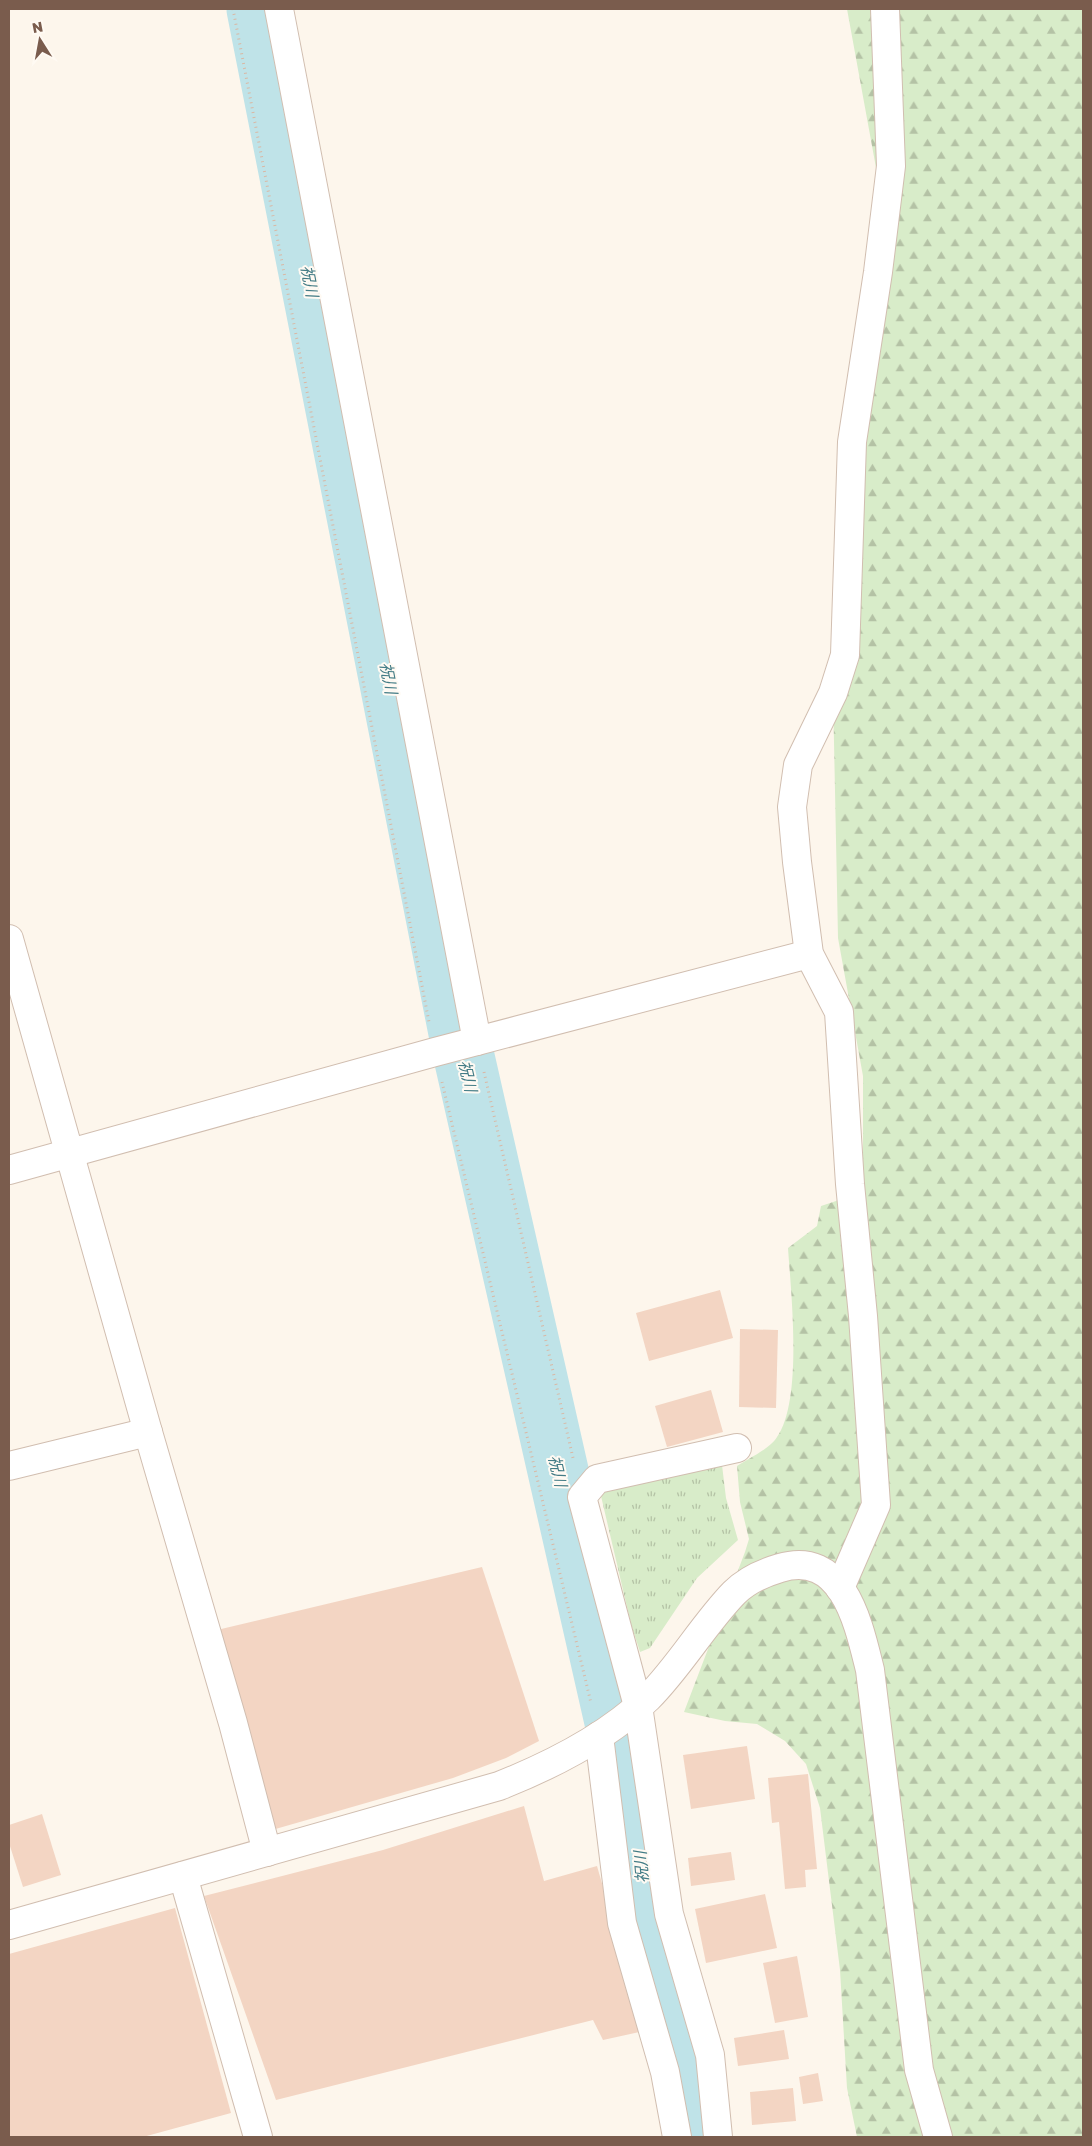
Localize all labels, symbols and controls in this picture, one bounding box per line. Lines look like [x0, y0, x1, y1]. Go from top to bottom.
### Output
north arrow [15, 15, 65, 65]
text: N [31, 17, 44, 36]
water label: 祝川 [297, 263, 323, 301]
water label: 祝川 [376, 660, 402, 698]
water label: 祝川 [455, 1058, 482, 1096]
water label: 祝川 [545, 1453, 572, 1491]
water label: 祝川 [629, 1848, 652, 1884]

